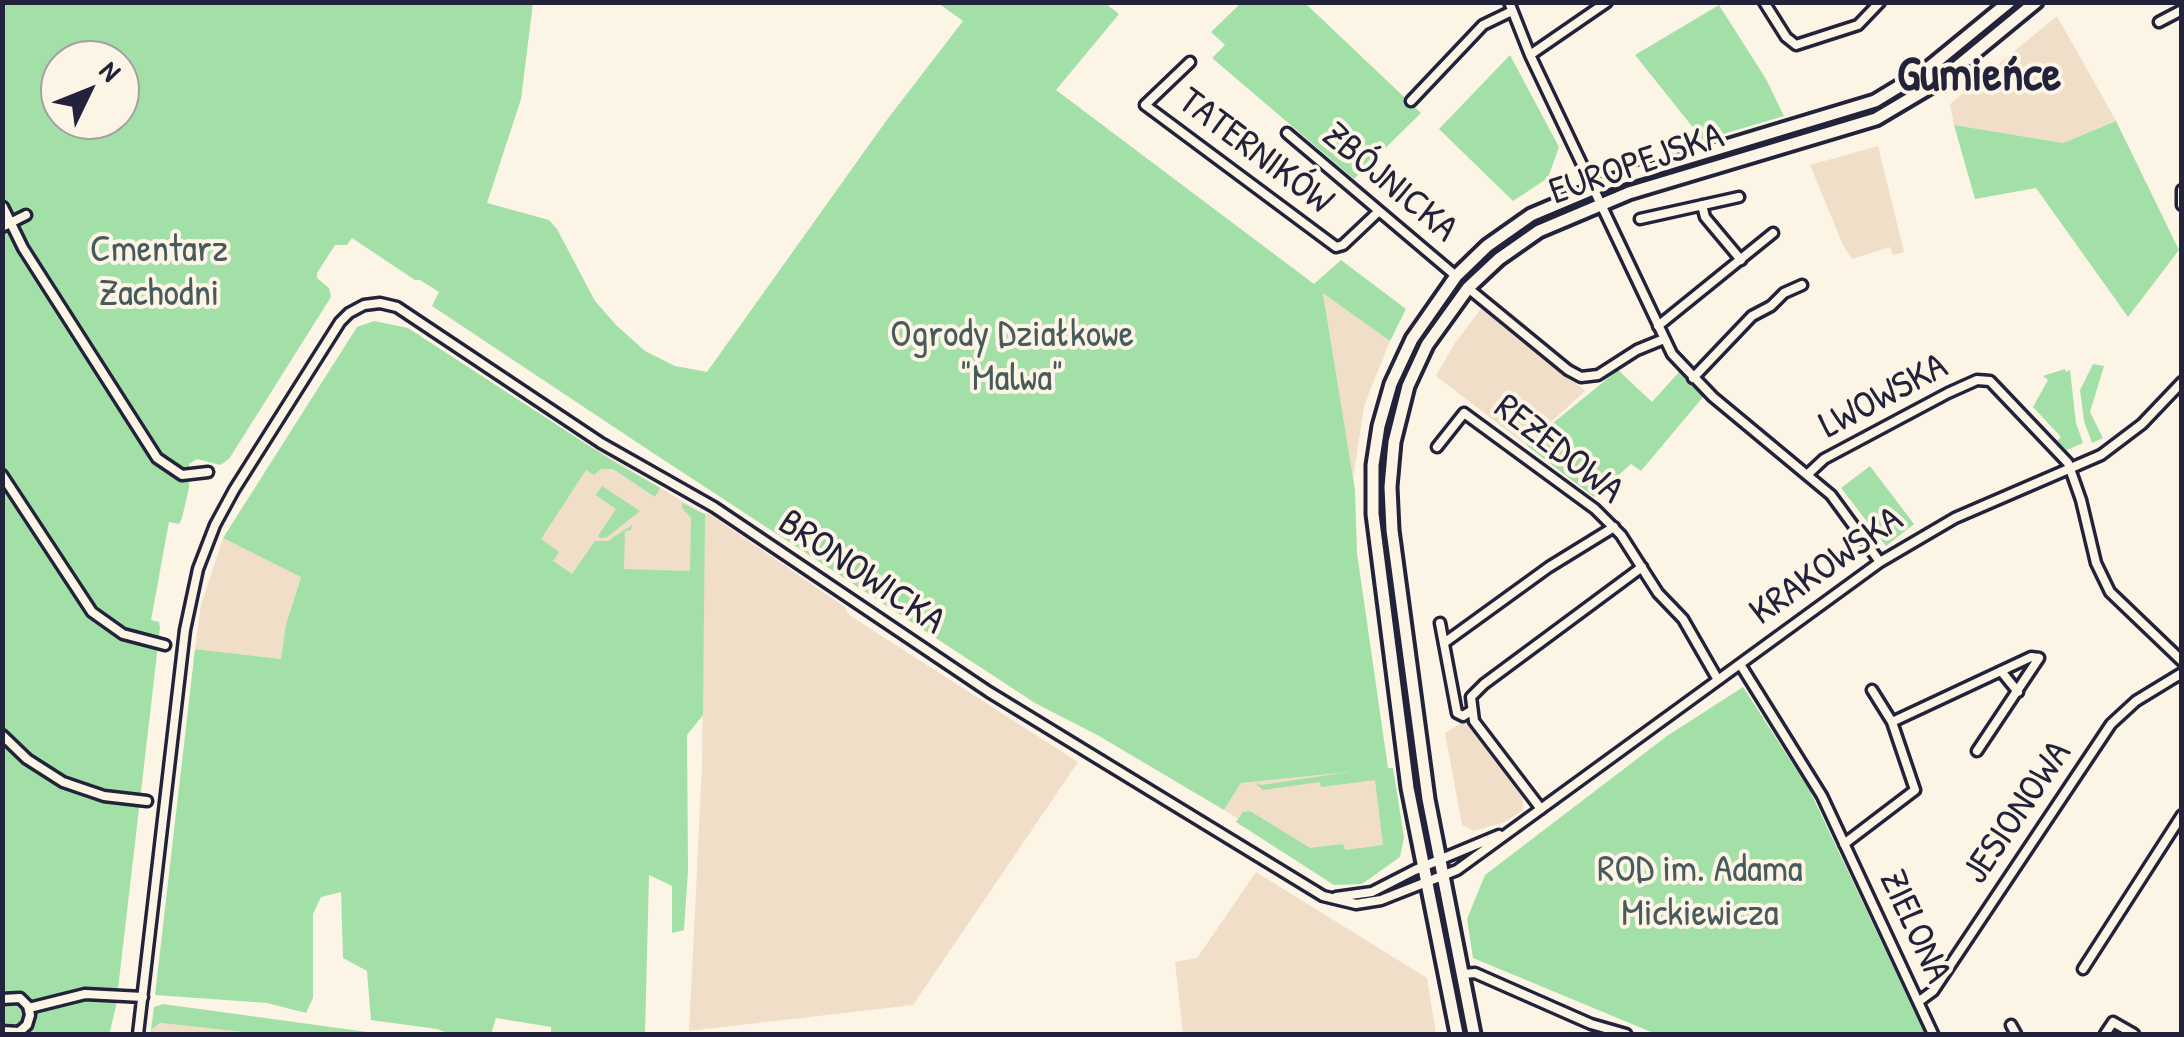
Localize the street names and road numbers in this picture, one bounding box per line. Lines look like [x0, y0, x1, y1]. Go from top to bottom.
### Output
street label: TATERNIKÓW [1169, 79, 1341, 225]
street label: ZBÓJNICKA [1312, 113, 1466, 253]
street label: EUROPEJSKA [1544, 114, 1730, 216]
street label: LWOWSKA [1812, 344, 1956, 450]
street label: REZEDOWA [1484, 385, 1632, 515]
street label: KRAKOWSKA [1742, 498, 1912, 636]
street label: BRONOWICKA [769, 501, 953, 645]
street label: JESIONOWA [1954, 733, 2082, 893]
street label: ZIELONA [1868, 863, 1960, 991]

